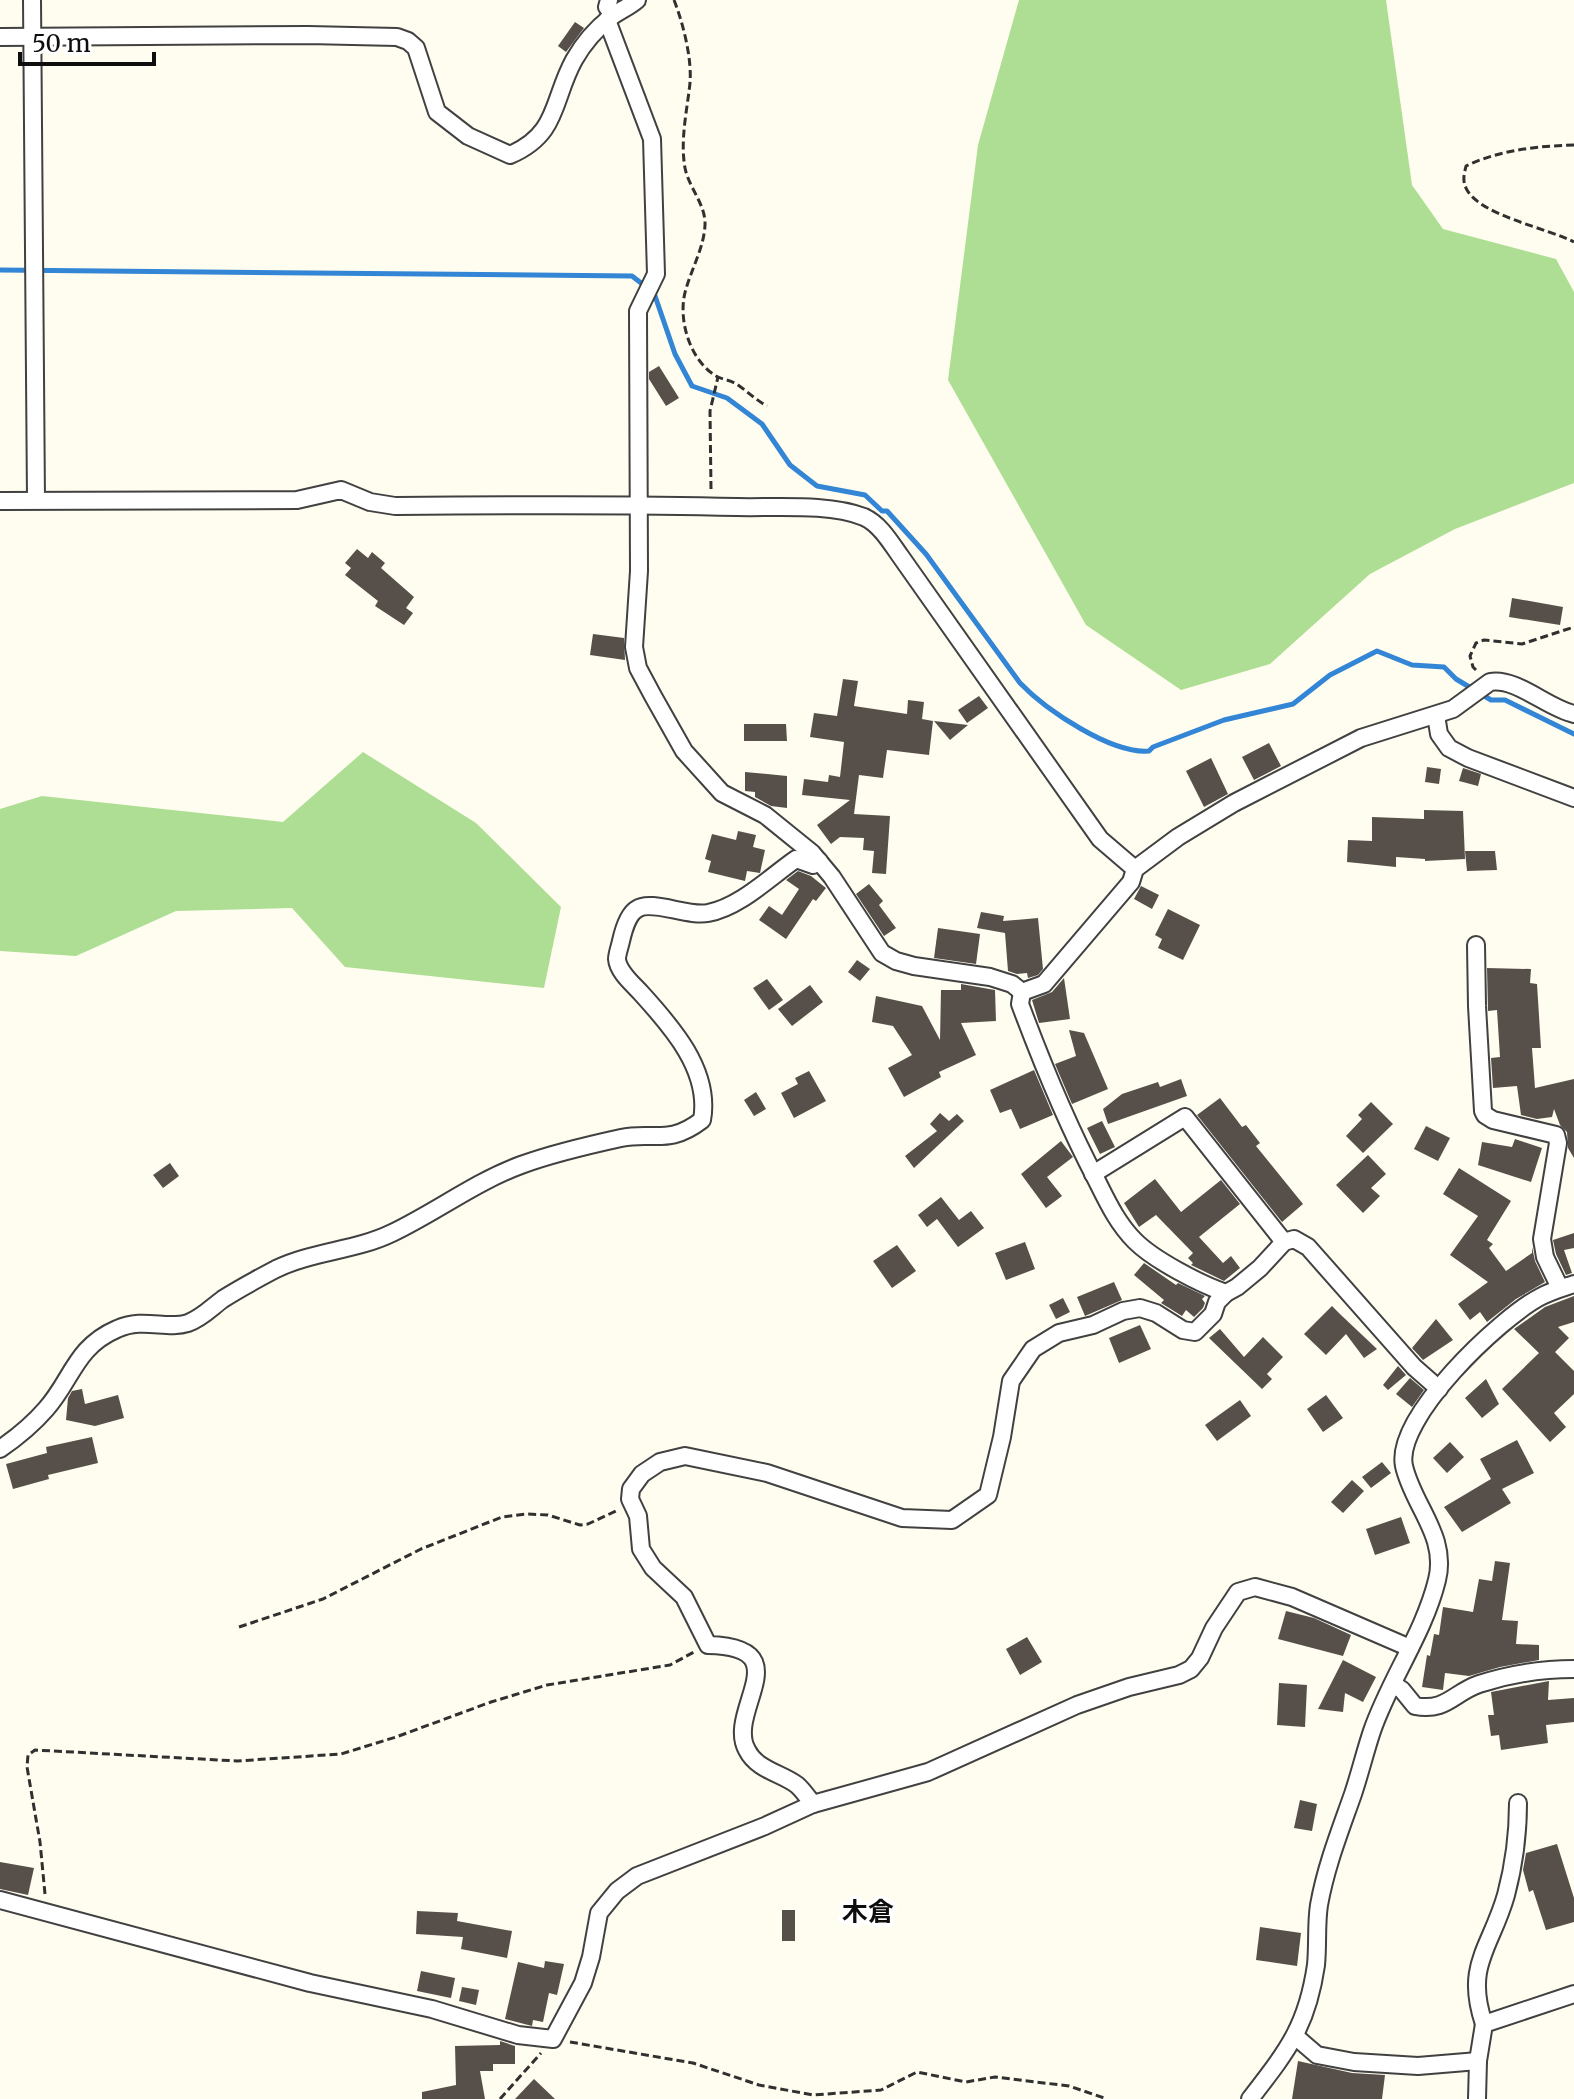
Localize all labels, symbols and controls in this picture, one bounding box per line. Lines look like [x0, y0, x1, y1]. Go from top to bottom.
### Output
scale bar [20, 16, 154, 66]
text: 50 m [32, 28, 91, 59]
district label: 木倉 [842, 1895, 894, 1928]

